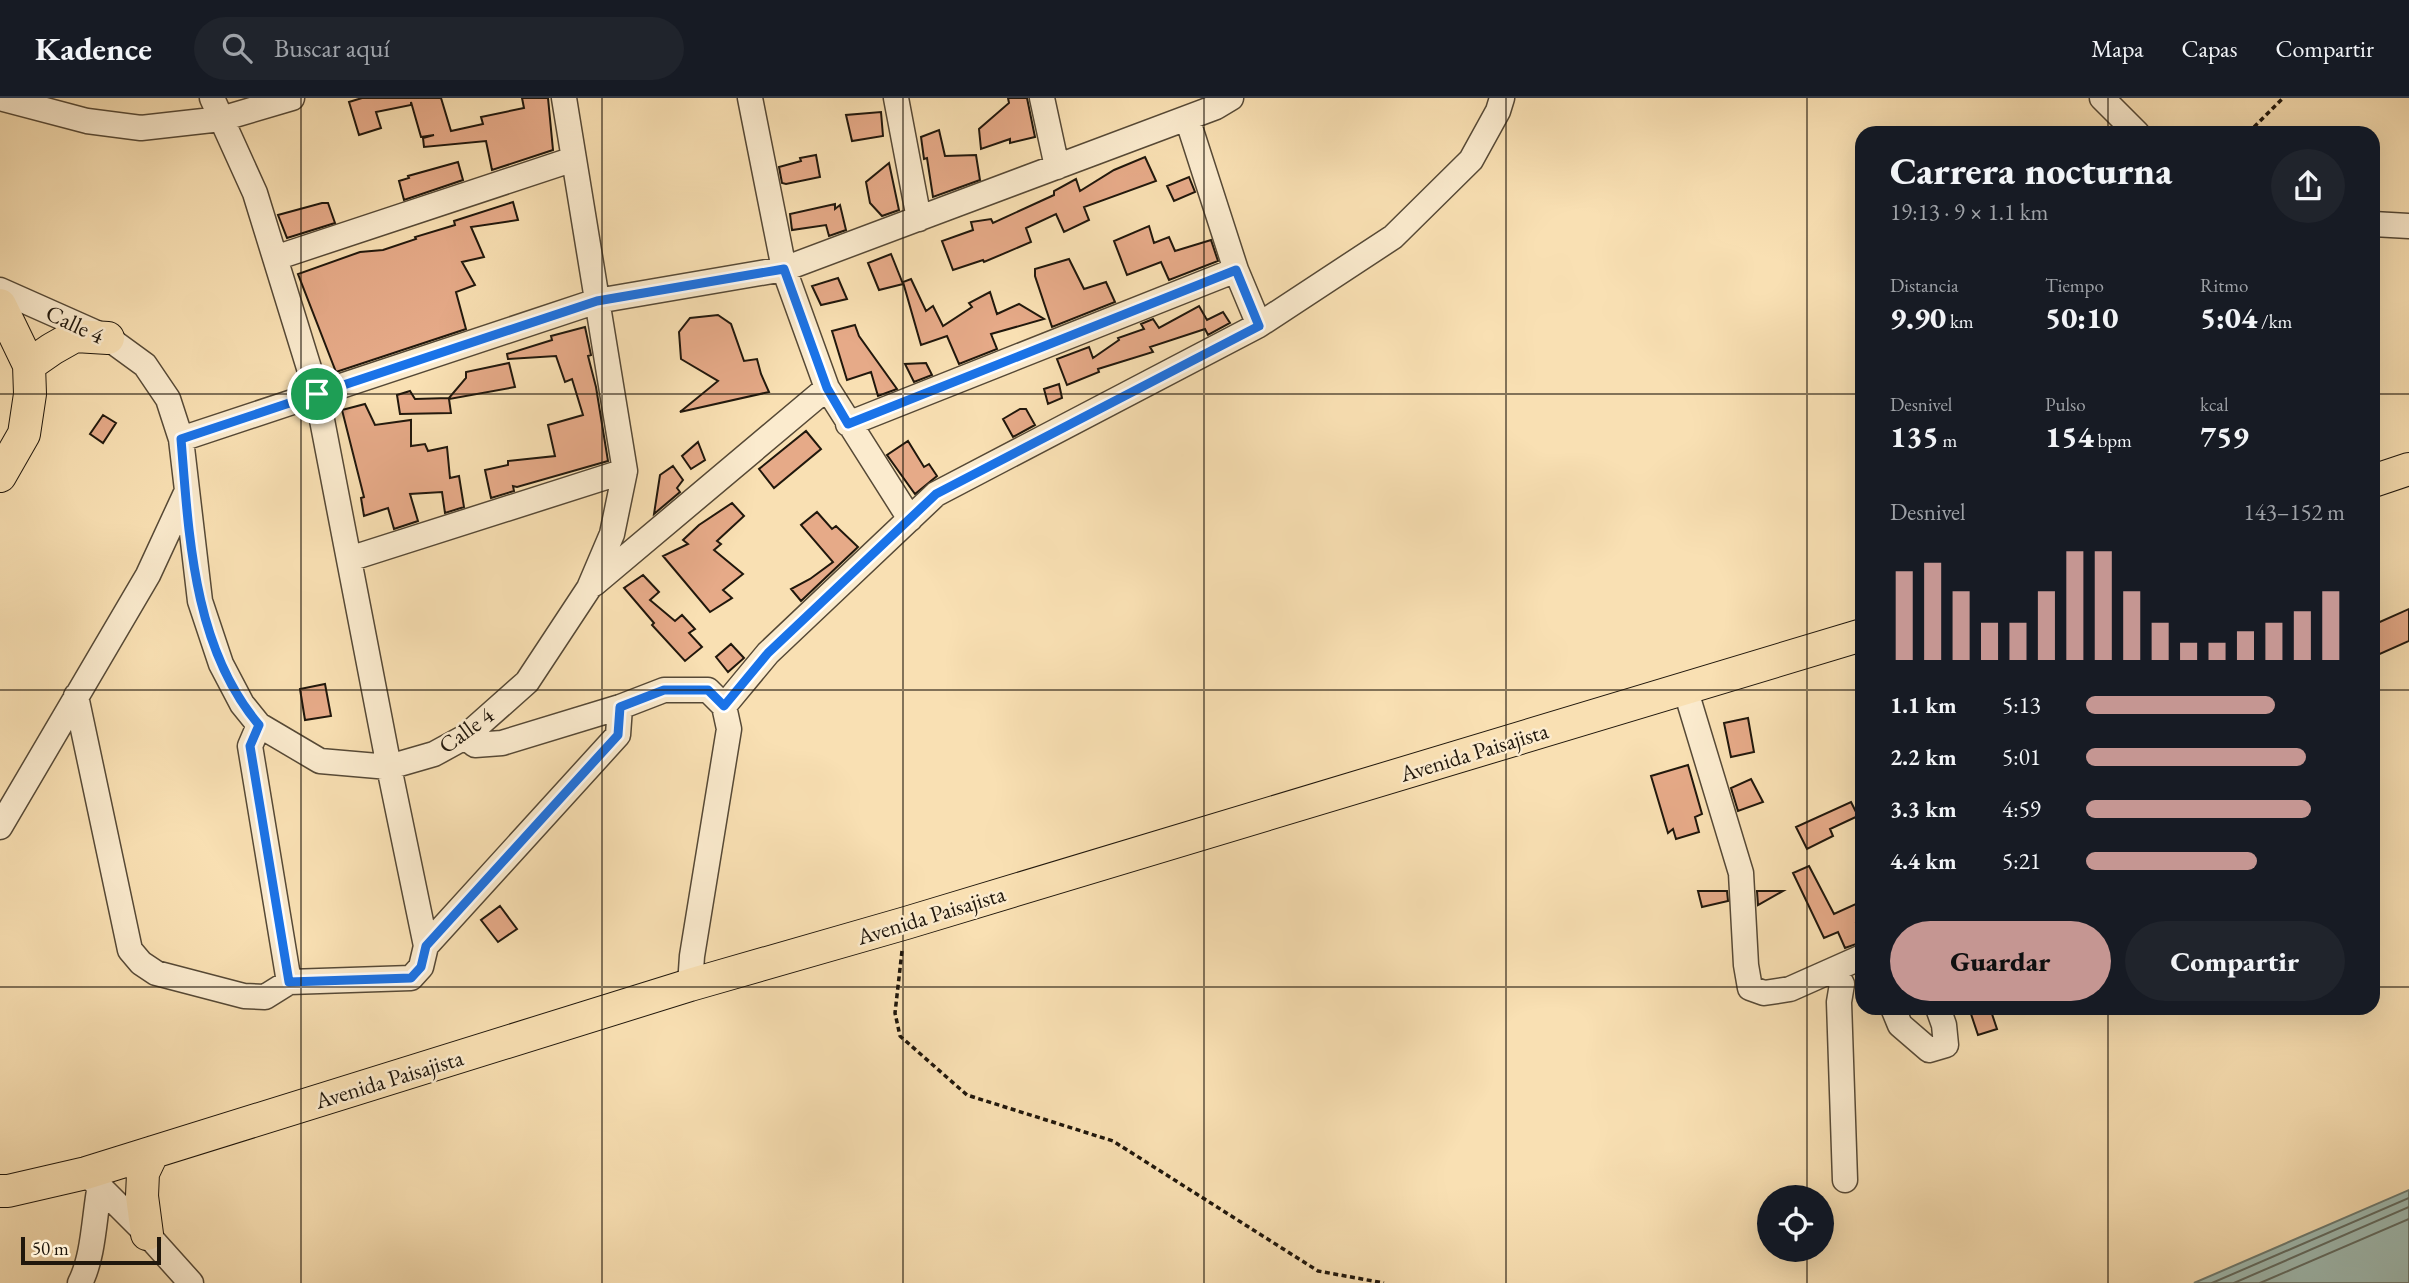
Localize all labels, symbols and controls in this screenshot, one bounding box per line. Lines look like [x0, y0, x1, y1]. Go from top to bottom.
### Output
search box [194, 17, 684, 80]
text: Kadence [35, 27, 152, 70]
icon: search [218, 29, 256, 67]
text: Buscar aquí [274, 31, 390, 65]
text: Mapa [2091, 33, 2143, 64]
text: Capas [2181, 33, 2237, 64]
text: Compartir [2275, 33, 2374, 64]
text: Carrera nocturna [1890, 146, 2172, 195]
button: share [2271, 149, 2345, 223]
text: 19:13 · 9 × 1.1 km [1890, 197, 2048, 227]
text: Distancia [1890, 273, 1959, 298]
text: Tiempo [2045, 273, 2104, 298]
text: Ritmo [2200, 273, 2248, 298]
street label: Calle 4 [41, 297, 110, 351]
text: 9.90 [1890, 298, 1946, 337]
text: 50:10 [2045, 298, 2118, 337]
text: 5:04 [2200, 298, 2257, 337]
text: km [1946, 309, 1974, 334]
text: /km [2257, 309, 2292, 334]
pin [287, 364, 347, 424]
icon: arrive [298, 375, 336, 413]
text: Desnivel [1890, 392, 1952, 417]
text: Pulso [2045, 392, 2086, 417]
text: kcal [2200, 392, 2229, 417]
text: 135 [1890, 417, 1939, 456]
text: 154 [2045, 417, 2094, 456]
text: 759 [2200, 417, 2249, 456]
text: m [1939, 428, 1957, 453]
text: bpm [2094, 428, 2132, 453]
text: Desnivel [1890, 497, 1966, 527]
text: 143–152 m [2244, 497, 2345, 527]
text: 1.1 km [1890, 690, 1957, 720]
text: 5:13 [2002, 690, 2041, 720]
street label: Calle 4 [432, 699, 500, 760]
street label: Avenida Paisajista [1395, 715, 1552, 789]
text: 2.2 km [1890, 742, 1957, 772]
text: 5:01 [2002, 742, 2041, 772]
text: 3.3 km [1890, 794, 1957, 824]
text: 4:59 [2002, 794, 2041, 824]
text: 4.4 km [1890, 846, 1957, 876]
text: 5:21 [2002, 846, 2041, 876]
street label: Avenida Paisajista [852, 878, 1009, 952]
button: Guardar [1890, 921, 2111, 1001]
button: Compartir [2125, 921, 2345, 1001]
street label: Avenida Paisajista [310, 1042, 467, 1116]
map controls [1757, 1185, 1834, 1262]
button: locate [1757, 1185, 1834, 1262]
scale bar [21, 1234, 161, 1266]
text: 50 m [32, 1236, 69, 1261]

